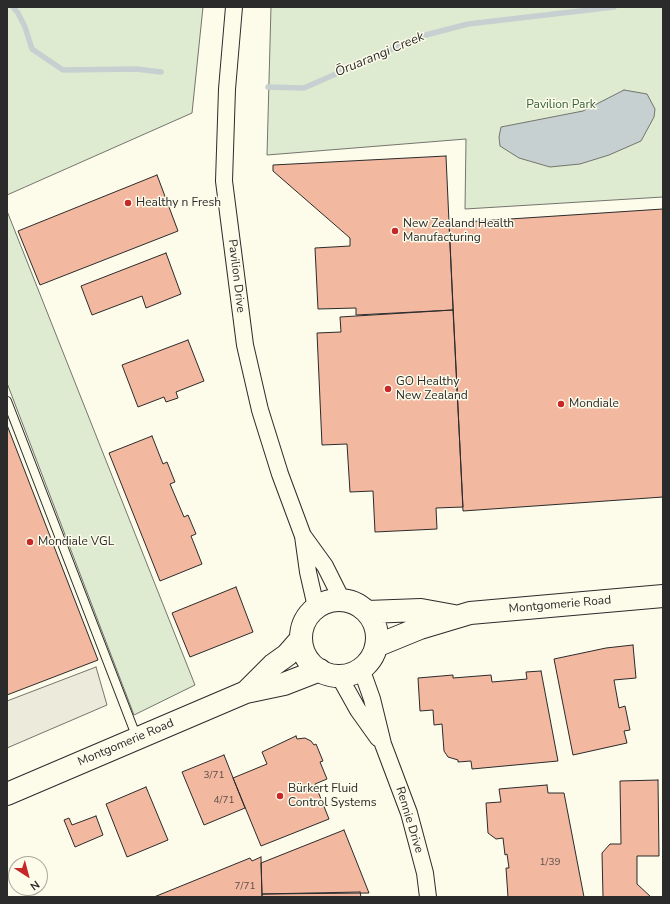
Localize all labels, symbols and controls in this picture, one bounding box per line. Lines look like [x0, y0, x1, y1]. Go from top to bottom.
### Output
water label: Ōruarangi Creek [333, 29, 427, 81]
park label: Pavilion Park [526, 98, 596, 112]
place label: Healthy n Fresh [136, 196, 221, 210]
marker: Healthy n Fresh [123, 198, 133, 208]
place label: New Zealand Health Manufacturing [403, 217, 514, 245]
marker: New Zealand Health Manufacturing [390, 226, 400, 236]
street label: Pavilion Drive [224, 238, 248, 314]
place label: GO Healthy New Zealand [396, 375, 468, 403]
marker: GO Healthy New Zealand [383, 384, 393, 394]
place label: Mondiale [569, 397, 619, 411]
marker: Mondiale [556, 399, 566, 409]
place label: Mondiale VGL [38, 535, 114, 549]
marker: Mondiale VGL [25, 537, 35, 547]
street label: Montgomerie Road [508, 593, 612, 617]
street label: Montgomerie Road [76, 716, 176, 770]
house number: 3/71 [204, 770, 224, 782]
place label: Bürkert Fluid Control Systems [288, 782, 377, 810]
street label: Rennie Drive [392, 785, 426, 855]
marker: Bürkert Fluid Control Systems [275, 791, 285, 801]
house number: 4/71 [214, 795, 234, 807]
north arrow [8, 856, 48, 896]
house number: 1/39 [540, 857, 560, 869]
text: N [27, 877, 43, 894]
house number: 7/71 [235, 881, 255, 893]

